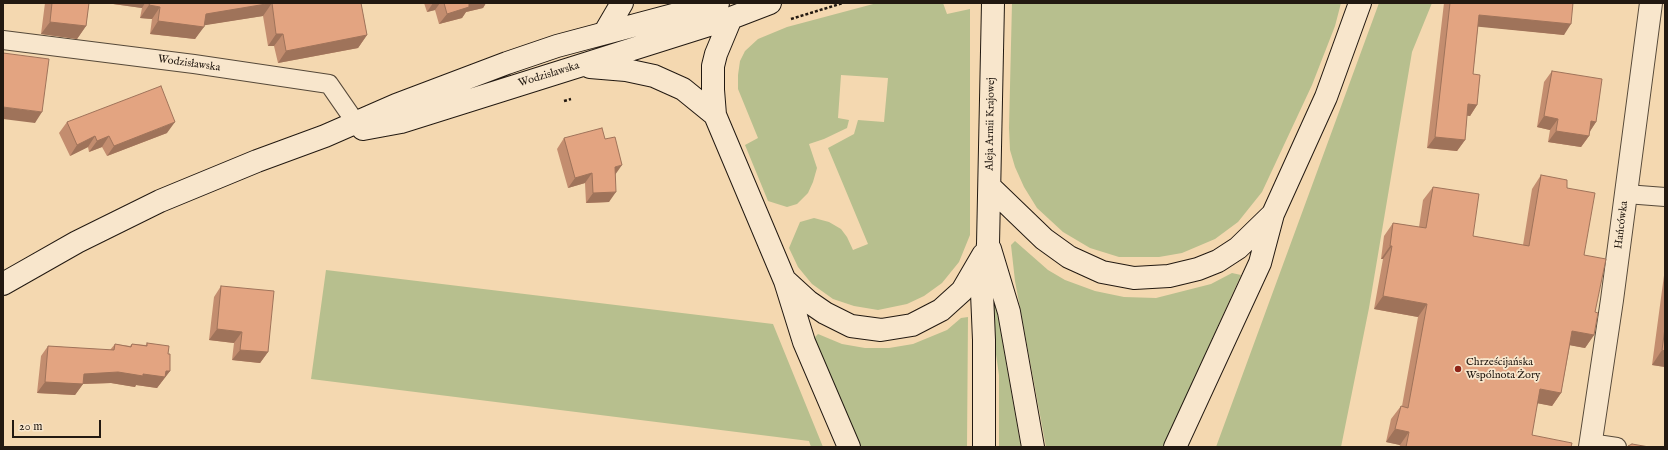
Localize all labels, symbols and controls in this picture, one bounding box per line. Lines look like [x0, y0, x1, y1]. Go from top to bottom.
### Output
street label: Wodzisławska [157, 53, 221, 75]
street label: Wodzisławska [517, 59, 581, 91]
street label: Aleja Armii Krajowej [984, 77, 998, 171]
street label: Hańcówka [1613, 200, 1631, 250]
place label: Chrześcijańska Wspólnota Żory [1466, 356, 1540, 382]
marker: Chrześcijańska Wspólnota Żory [1453, 364, 1463, 374]
scale bar [14, 412, 103, 438]
text: 20 m [19, 419, 42, 434]

